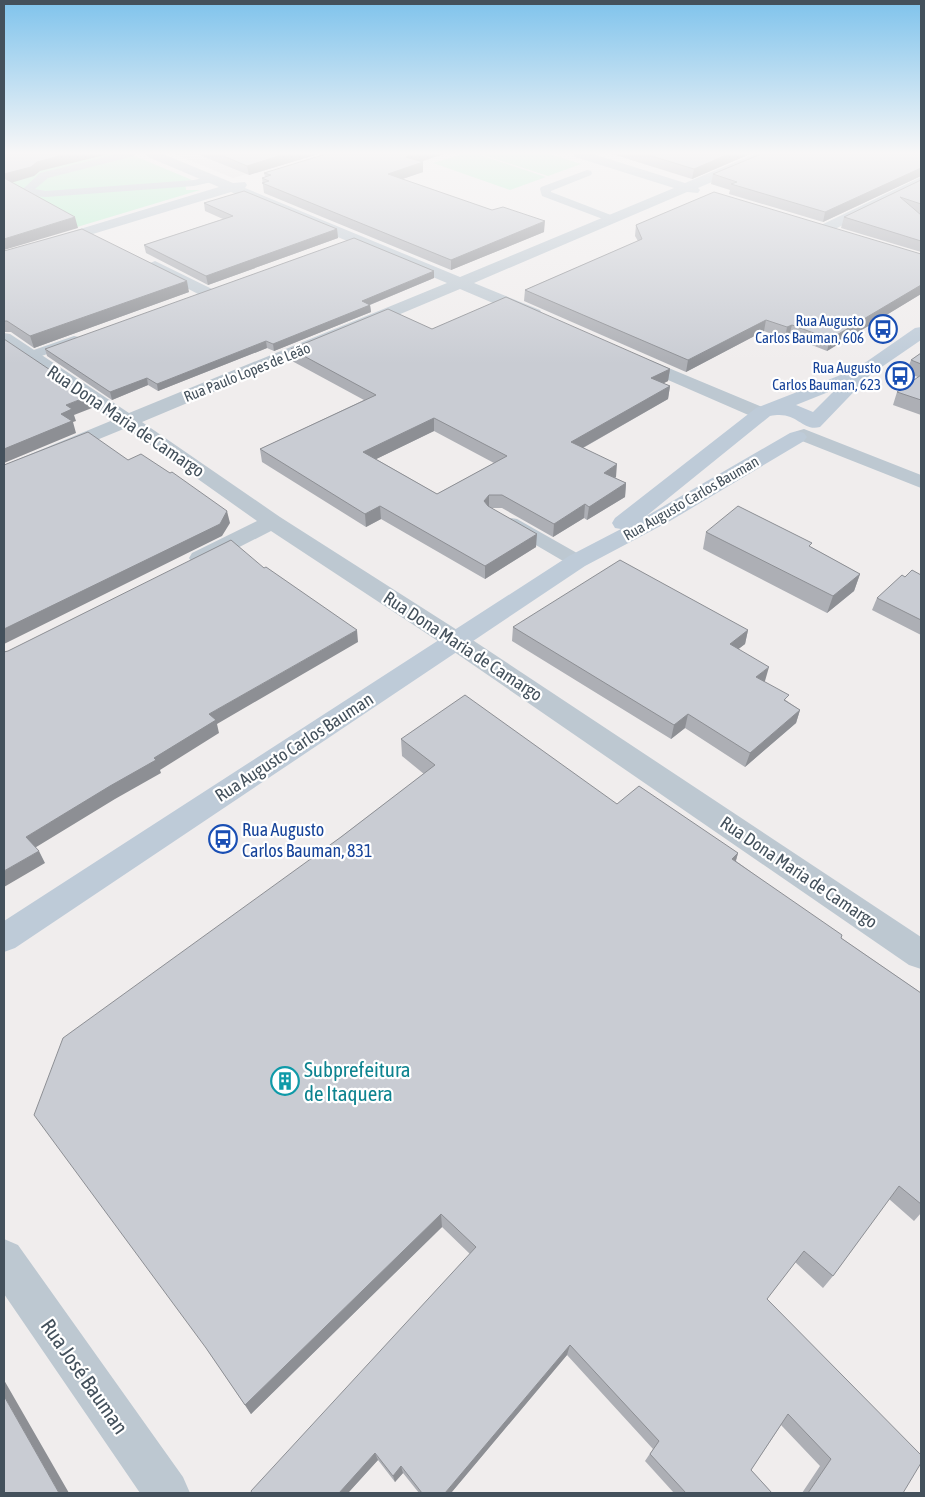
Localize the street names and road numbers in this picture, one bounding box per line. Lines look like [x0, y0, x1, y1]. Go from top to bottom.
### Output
street label: Rua Paulo Lopes de Leão [181, 339, 313, 405]
street label: Rua Dona Maria de Camargo [43, 361, 209, 481]
street label: Rua Augusto Carlos Bauman [620, 452, 762, 544]
street label: Rua Dona Maria de Camargo [380, 587, 546, 705]
street label: Rua Augusto Carlos Bauman [211, 688, 377, 806]
street label: Rua Dona Maria de Camargo [716, 812, 882, 932]
street label: Rua José Bauman [37, 1314, 133, 1438]

